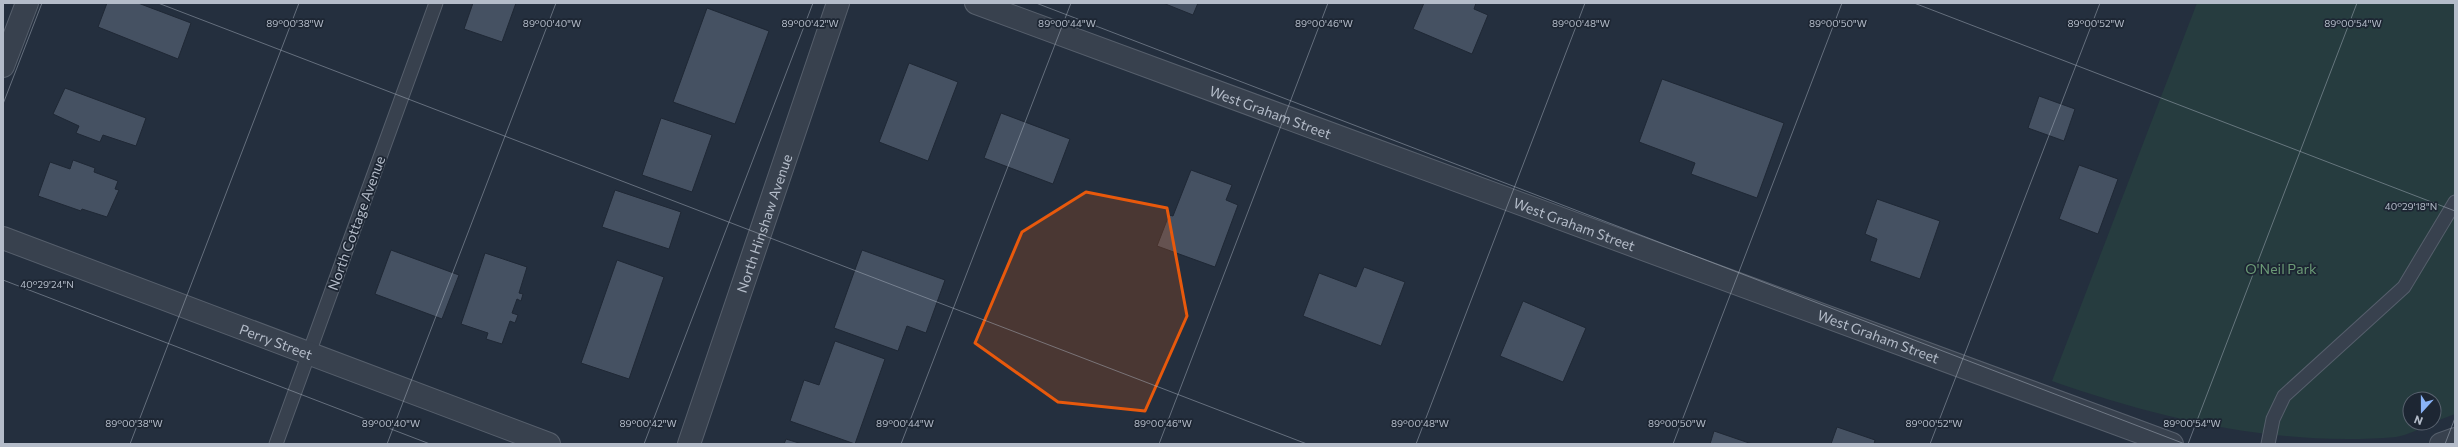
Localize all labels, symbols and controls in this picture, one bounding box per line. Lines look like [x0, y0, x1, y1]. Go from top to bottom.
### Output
text: 89°00'38"W [266, 17, 324, 29]
text: 89°00'40"W [523, 17, 581, 29]
text: 89°00'42"W [781, 17, 839, 29]
text: 89°00'44"W [1038, 17, 1096, 29]
text: 89°00'46"W [1295, 17, 1353, 29]
text: 89°00'48"W [1552, 17, 1610, 29]
text: 89°00'50"W [1809, 17, 1867, 29]
text: 89°00'52"W [2067, 17, 2125, 29]
text: 89°00'54"W [2324, 17, 2382, 29]
street label: West Graham Street [1207, 81, 1334, 142]
street label: North Hinshaw Avenue [732, 152, 795, 295]
street label: North Cottage Avenue [324, 153, 388, 293]
street label: West Graham Street [1511, 194, 1638, 254]
text: 40°29'18"N [2385, 200, 2437, 212]
park label: O'Neil Park [2245, 260, 2317, 277]
text: 40°29'24"N [20, 278, 74, 290]
street label: West Graham Street [1815, 306, 1942, 366]
street label: Perry Street [237, 320, 315, 363]
north arrow [2402, 391, 2442, 431]
text: N [2412, 413, 2424, 428]
text: 89°00'38"W [105, 417, 163, 429]
text: 89°00'40"W [362, 417, 420, 429]
text: 89°00'42"W [619, 417, 677, 429]
text: 89°00'44"W [876, 417, 934, 429]
text: 89°00'46"W [1134, 417, 1192, 429]
text: 89°00'48"W [1391, 417, 1449, 429]
text: 89°00'50"W [1648, 417, 1706, 429]
text: 89°00'52"W [1905, 417, 1963, 429]
text: 89°00'54"W [2163, 417, 2221, 429]

